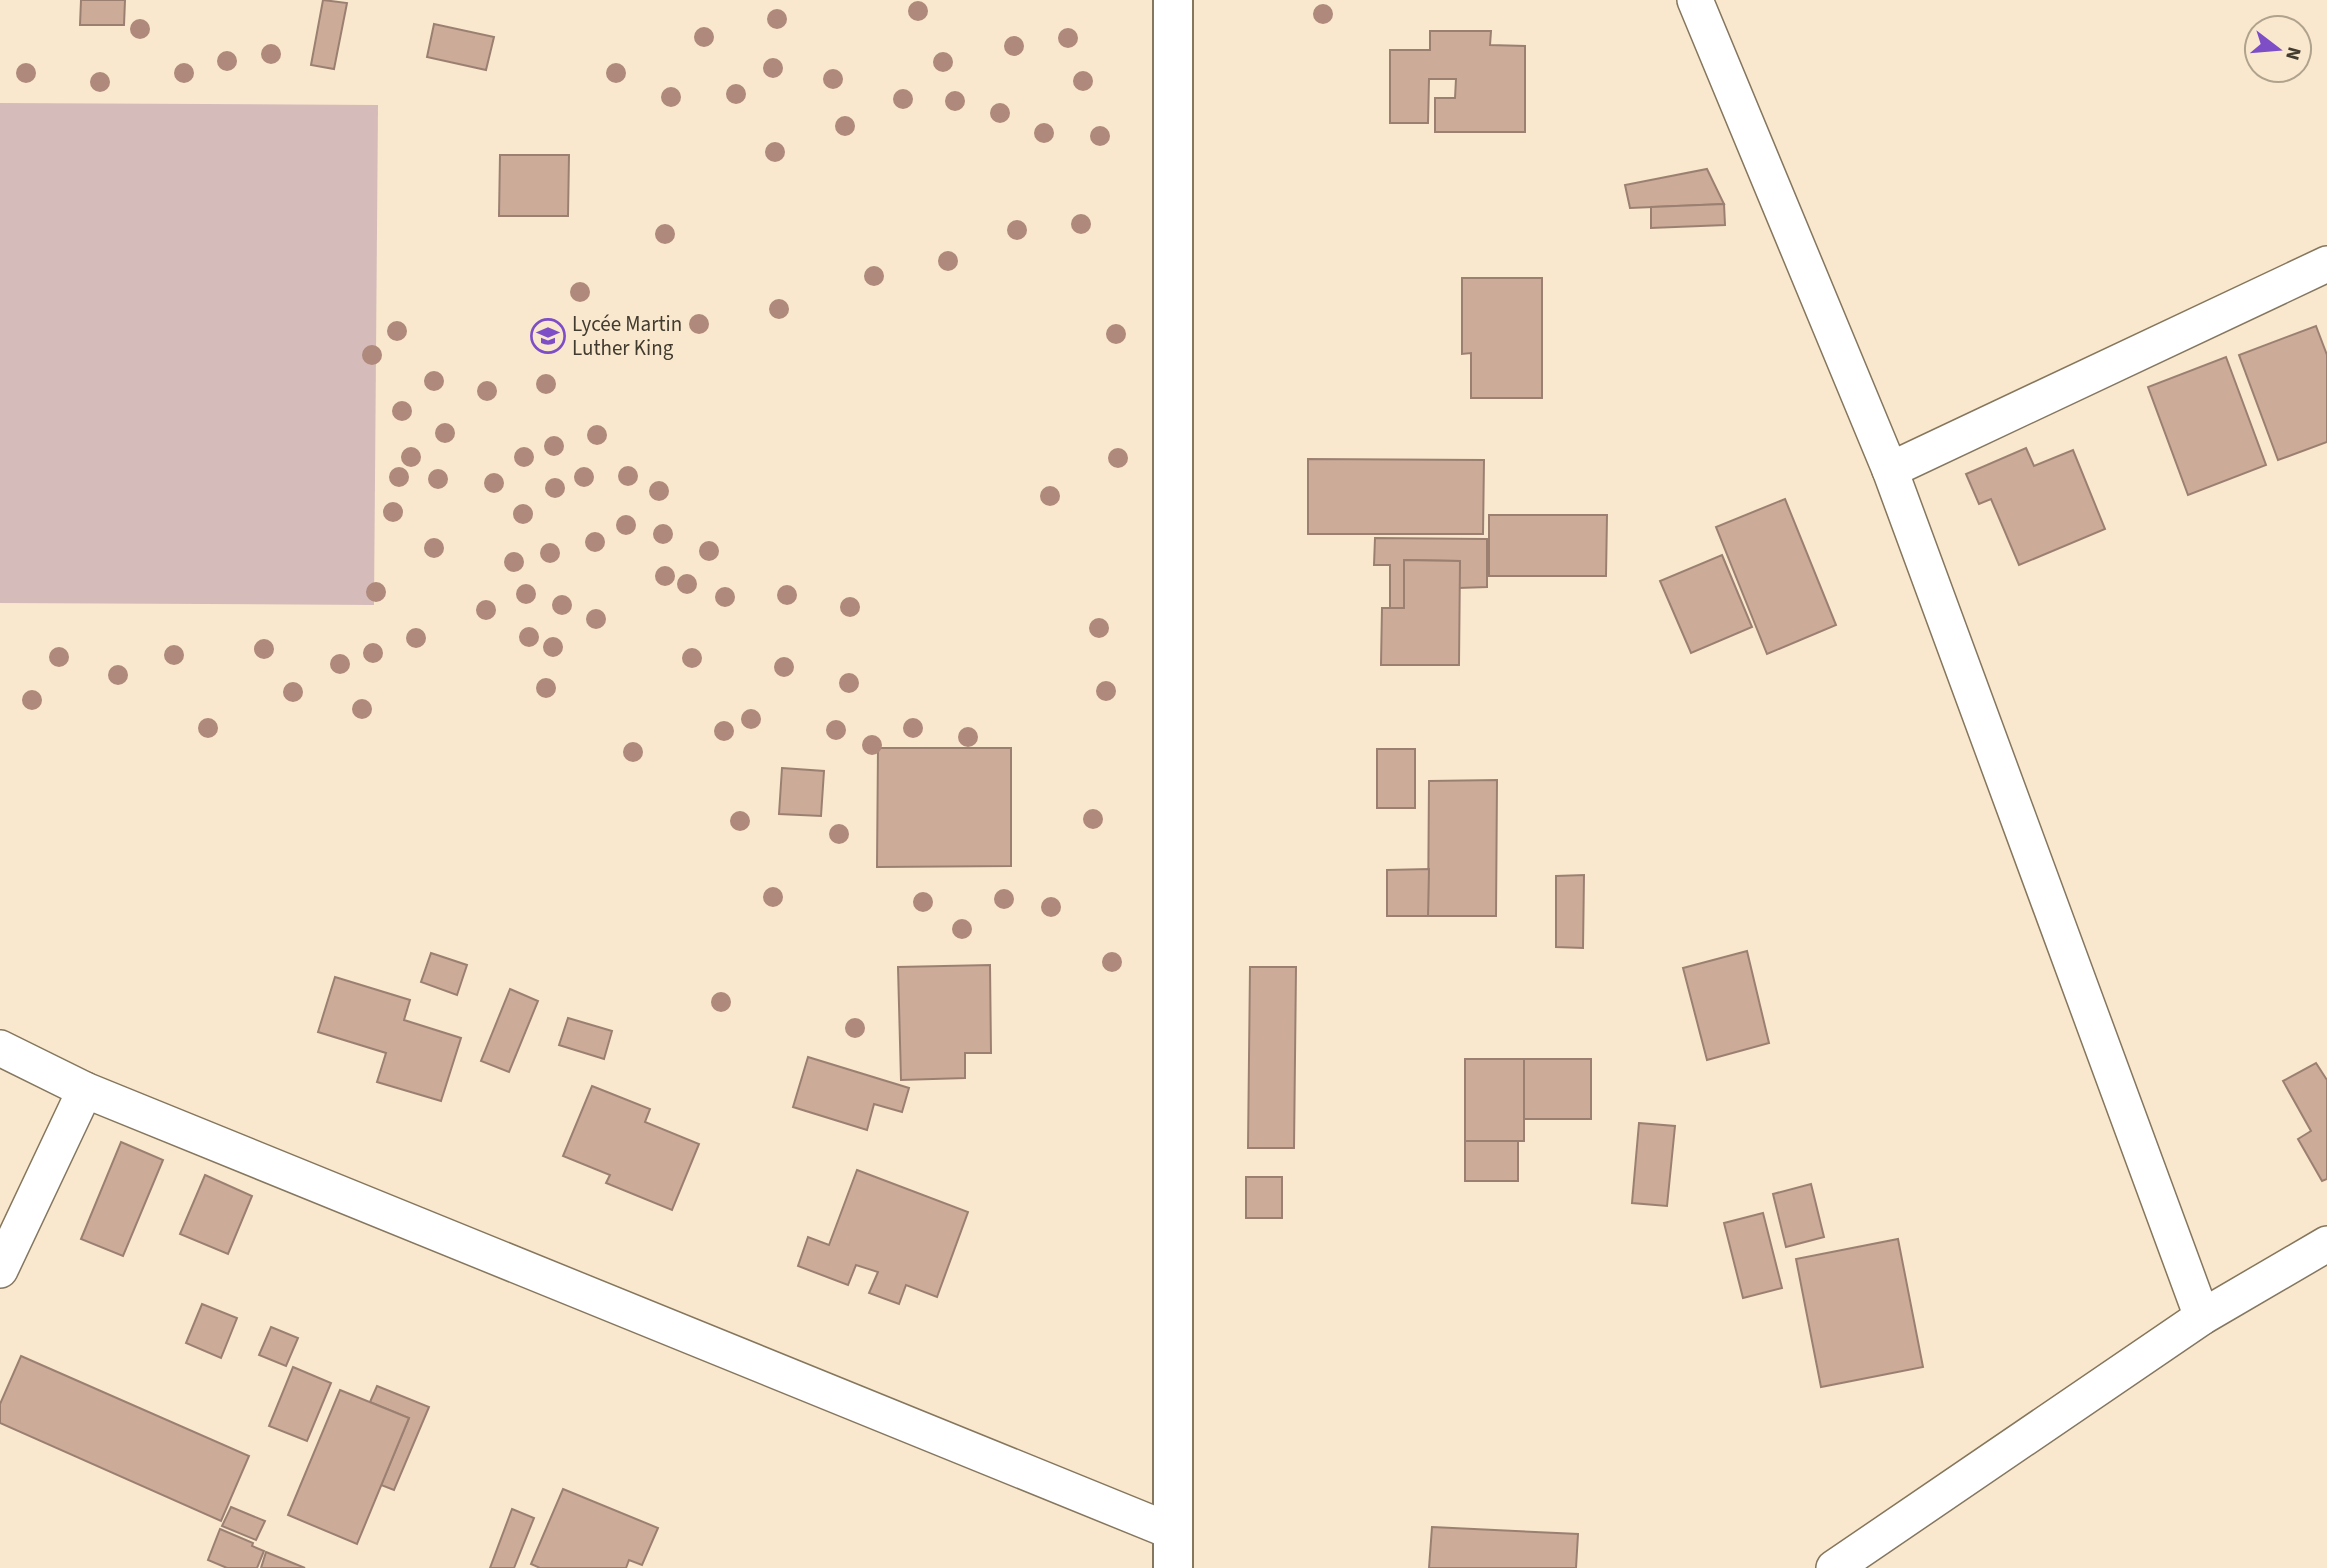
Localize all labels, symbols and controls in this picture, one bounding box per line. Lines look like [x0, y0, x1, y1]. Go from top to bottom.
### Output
north arrow [2243, 14, 2313, 84]
text: N [2278, 43, 2308, 63]
place label: Lycée Martin Luther King [572, 309, 682, 363]
school or university icon: Lycée Martin Luther King [529, 317, 567, 355]

